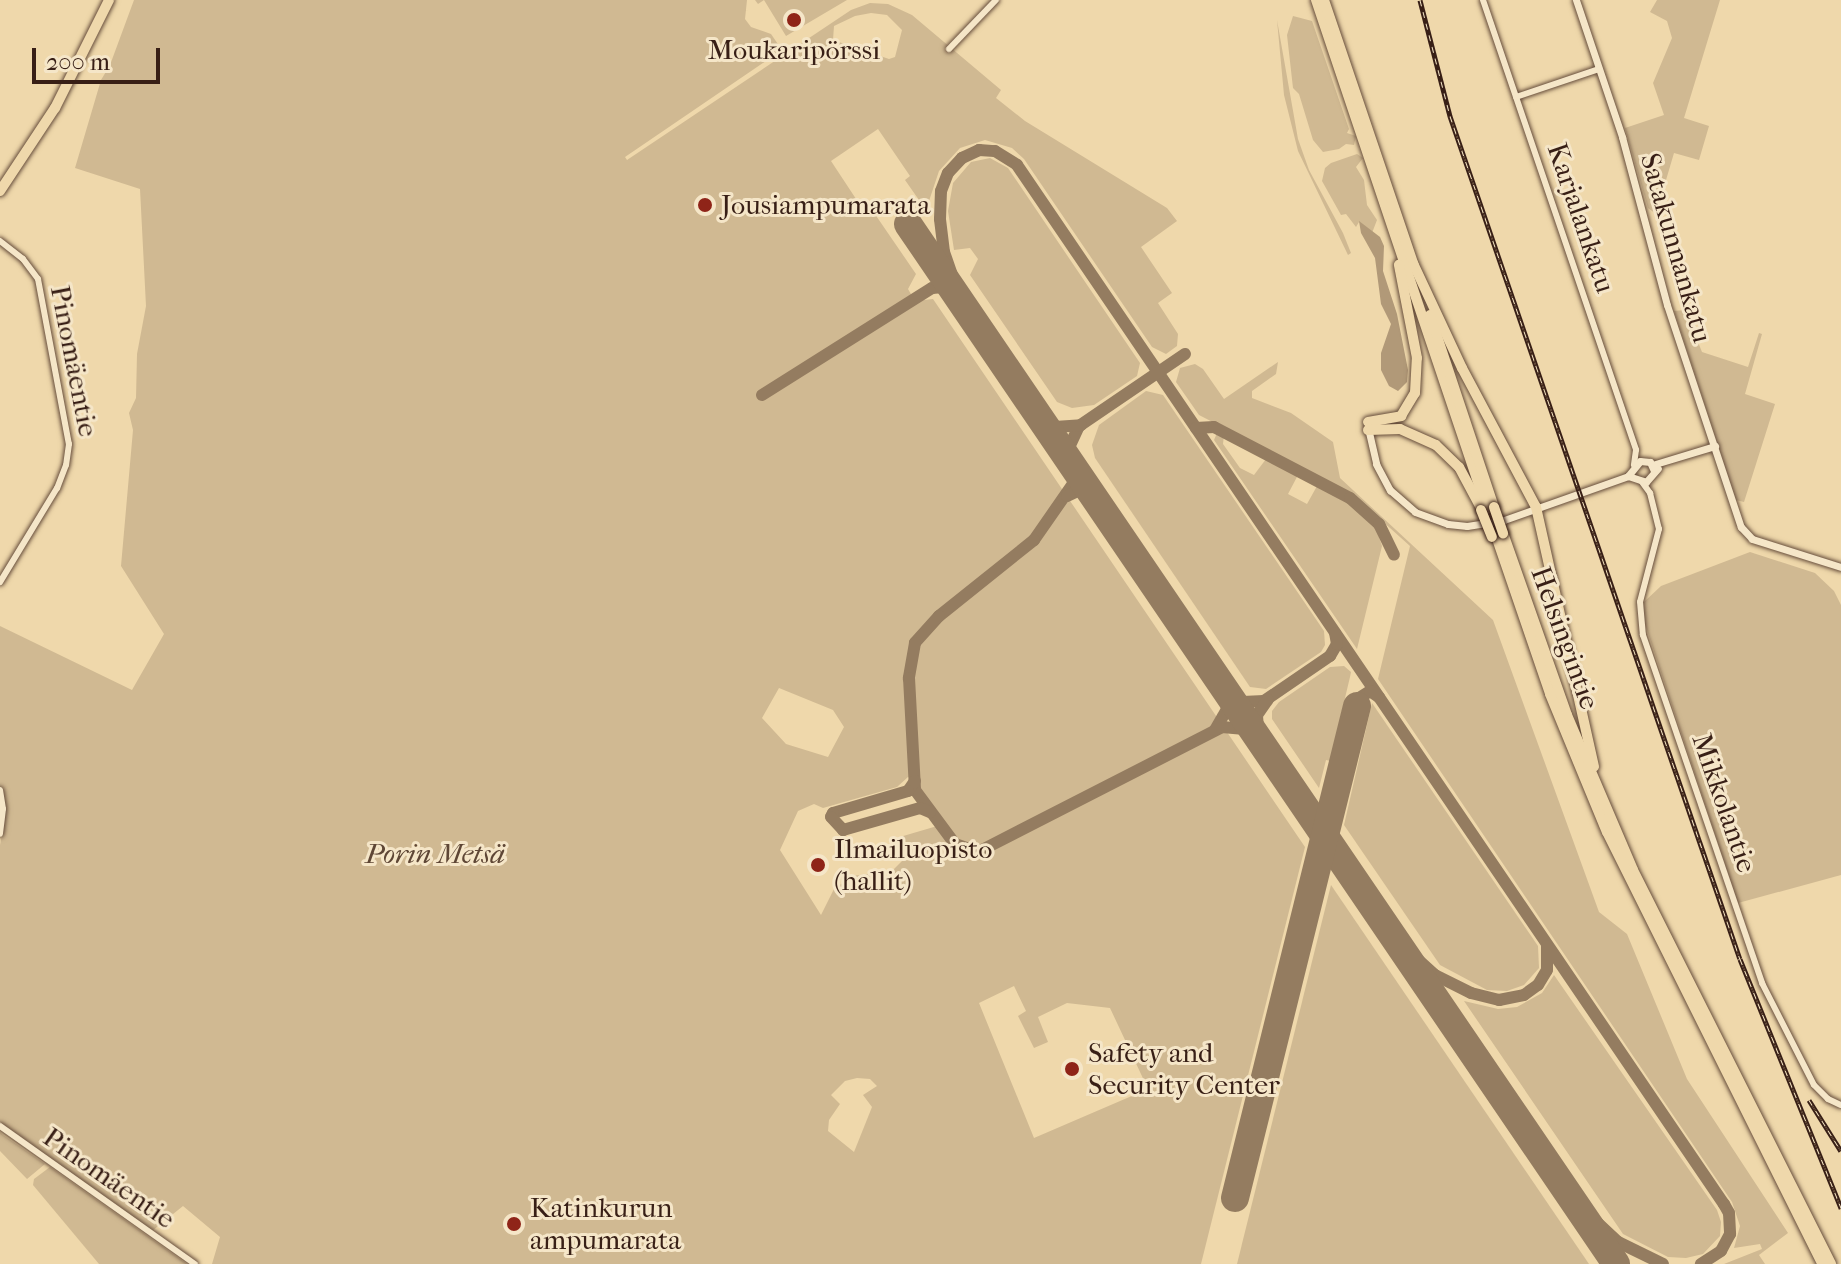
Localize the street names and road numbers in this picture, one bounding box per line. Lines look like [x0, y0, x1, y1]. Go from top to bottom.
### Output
street label: Karjalankatu [1540, 139, 1622, 297]
street label: Satakunnankatu [1633, 149, 1719, 347]
street label: Pinomäentie [43, 283, 105, 439]
street label: Helsingintie [1524, 562, 1606, 714]
street label: Mikkolantie [1685, 729, 1763, 877]
street label: Pinomäentie [37, 1120, 181, 1236]

